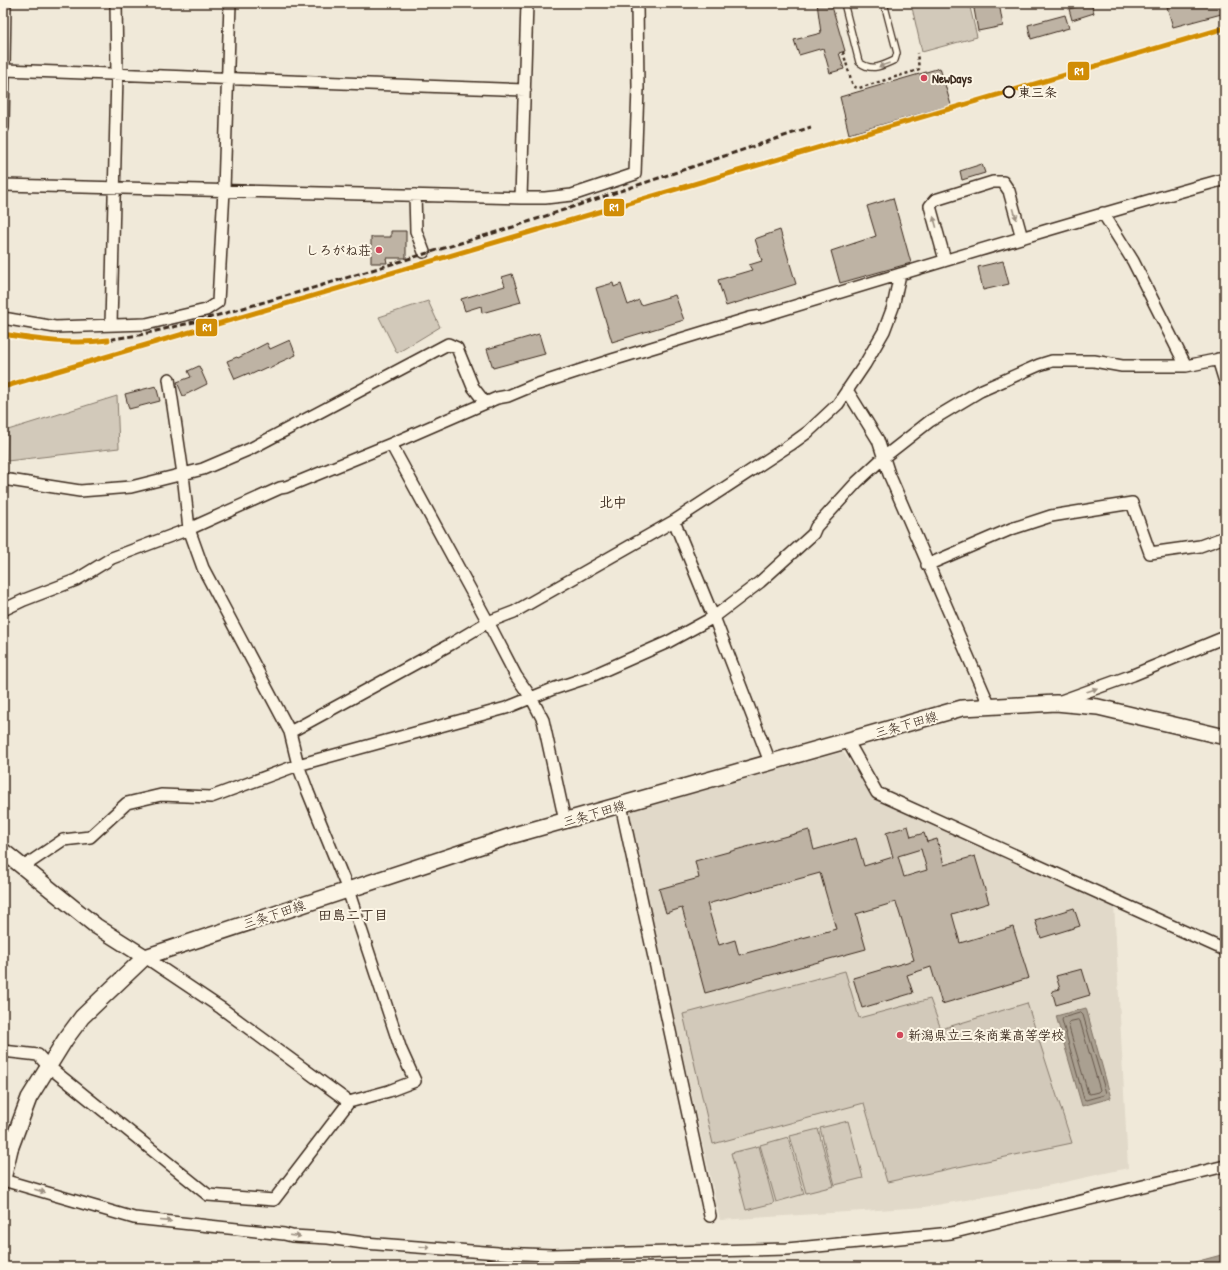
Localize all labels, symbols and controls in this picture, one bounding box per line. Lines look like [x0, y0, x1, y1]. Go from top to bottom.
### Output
line badge: R1 [1067, 61, 1090, 81]
one-way arrow [877, 62, 889, 68]
text: R1 [1075, 64, 1084, 78]
place label: NewDays [932, 69, 972, 88]
marker: NewDays [919, 73, 929, 83]
place label: 東三条 [1018, 83, 1057, 101]
marker: 東三条 [1002, 85, 1016, 99]
line badge: R1 [603, 198, 625, 217]
text: R1 [610, 200, 619, 214]
one-way arrow [1012, 209, 1018, 221]
one-way arrow [932, 216, 938, 228]
place label: しろがね荘 [306, 241, 371, 259]
marker: しろがね荘 [374, 245, 384, 255]
line badge: R1 [195, 318, 218, 337]
text: R1 [203, 320, 212, 334]
district label: 北中 [599, 492, 627, 511]
one-way arrow [1087, 686, 1099, 692]
street label: 三条下田線 [872, 706, 941, 742]
street label: 三条下田線 [560, 795, 629, 831]
street label: 三条下田線 [240, 895, 309, 933]
district label: 田島二丁目 [318, 905, 388, 924]
place label: 新潟県立三条商業高等学校 [908, 1026, 1064, 1044]
marker: 新潟県立三条商業高等学校 [895, 1030, 905, 1040]
one-way arrow [35, 1188, 47, 1194]
one-way arrow [160, 1218, 172, 1225]
one-way arrow [289, 1233, 302, 1239]
one-way arrow [419, 1244, 431, 1251]

